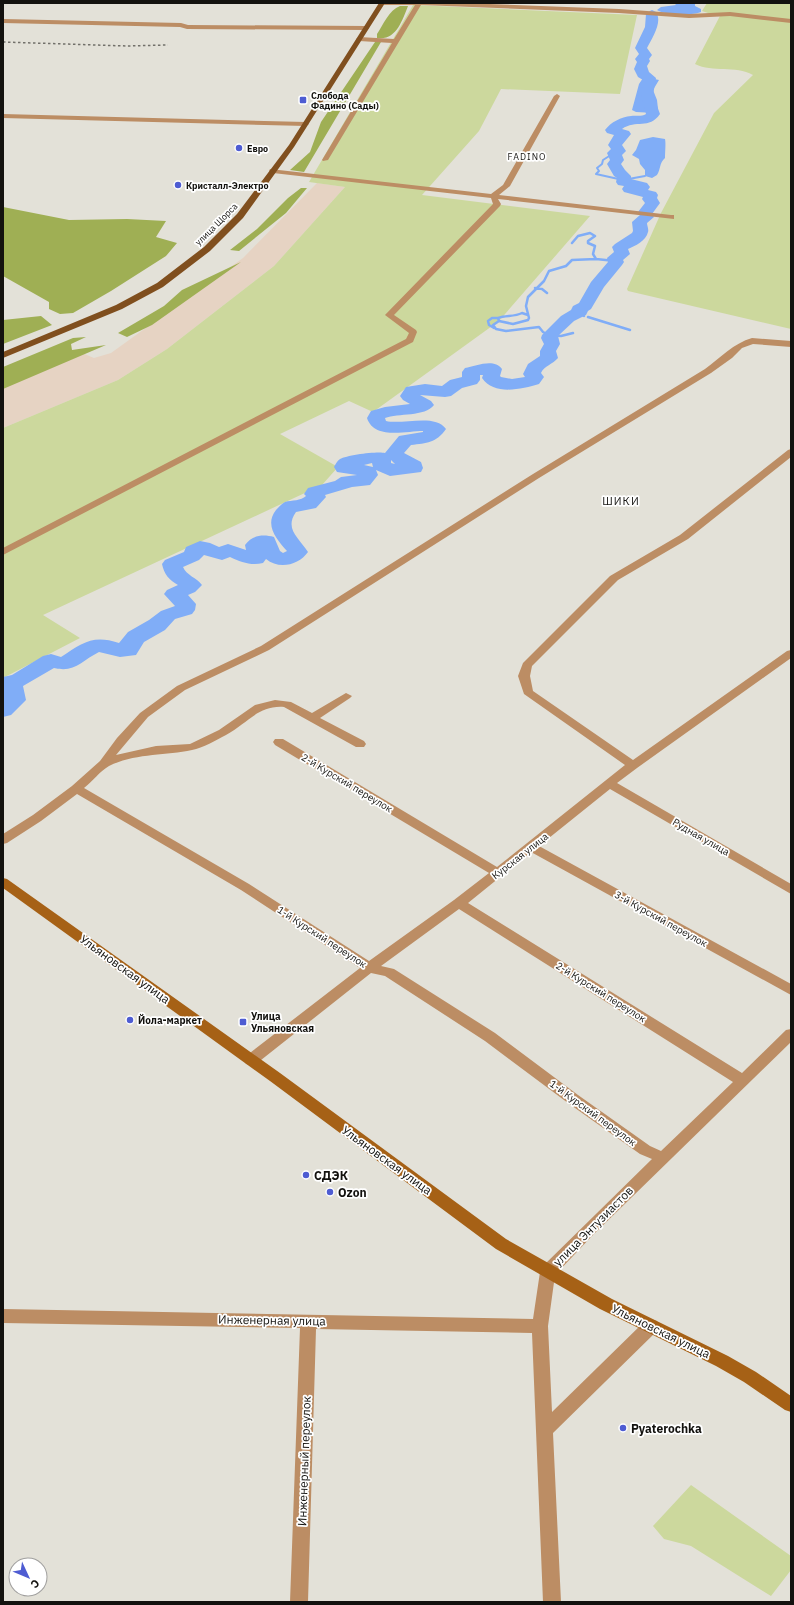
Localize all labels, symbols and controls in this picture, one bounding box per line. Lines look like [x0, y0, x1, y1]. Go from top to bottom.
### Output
place label: Слобода Фадино (Сады) [311, 90, 379, 111]
marker: Слобода Фадино (Сады) [298, 95, 308, 105]
marker: Евро [234, 143, 244, 153]
place label: Евро [247, 143, 268, 154]
district label: FADINO [508, 151, 546, 162]
marker: Кристалл-Электро [173, 180, 183, 190]
place label: Кристалл-Электро [186, 180, 269, 191]
street label: улица Щорса [192, 200, 240, 248]
district label: ШИКИ [602, 494, 640, 508]
street label: 2-й Курский переулок [299, 751, 395, 816]
street label: Рудная улица [670, 815, 732, 859]
street label: Курская улица [489, 829, 551, 882]
street label: 3-й Курский переулок [612, 888, 710, 950]
street label: 1-й Курский переулок [275, 903, 370, 971]
street label: Ульяновская улица [77, 931, 173, 1007]
street label: 2-й Курский переулок [553, 959, 649, 1025]
place label: Улица Ульяновская [251, 1010, 314, 1035]
place label: Йола-маркет [138, 1013, 202, 1027]
marker: Йола-маркет [125, 1015, 135, 1025]
marker: Улица Ульяновская [238, 1017, 248, 1027]
street label: 1-й Курский переулок [547, 1077, 639, 1149]
street label: Ульяновская улица [339, 1122, 435, 1198]
place label: СДЭК [314, 1168, 348, 1183]
marker: СДЭК [301, 1170, 311, 1180]
street label: улица Энтузиастов [550, 1183, 636, 1269]
place label: Ozon [338, 1185, 367, 1200]
marker: Ozon [325, 1187, 335, 1197]
street label: Ульяновская улица [609, 1301, 713, 1362]
street label: Инженерная улица [218, 1312, 327, 1328]
street label: Инженерный переулок [294, 1395, 314, 1526]
place label: Pyaterochka [631, 1421, 702, 1436]
marker: Pyaterochka [618, 1423, 628, 1433]
north arrow [8, 1557, 48, 1597]
text: С [28, 1577, 43, 1591]

